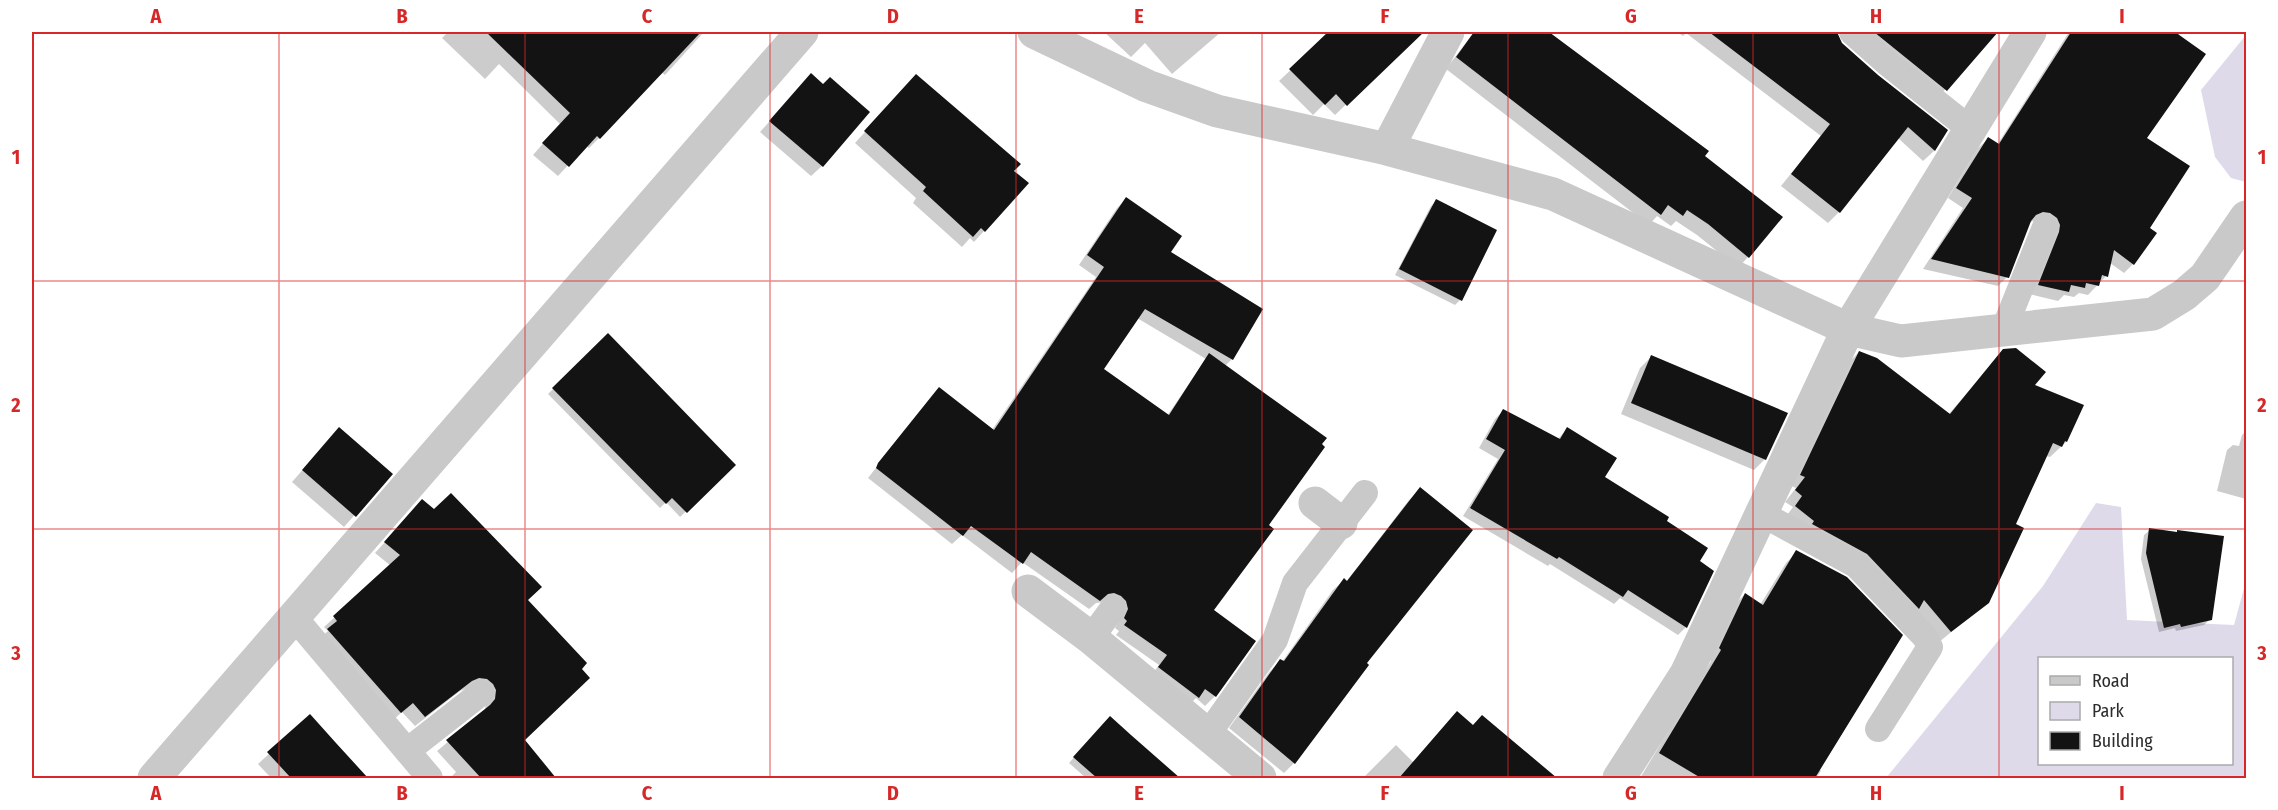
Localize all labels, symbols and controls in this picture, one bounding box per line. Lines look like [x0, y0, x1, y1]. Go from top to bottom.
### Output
text: A [150, 4, 163, 28]
text: B [396, 4, 408, 28]
text: C [642, 4, 653, 28]
text: D [887, 4, 899, 28]
text: E [1134, 4, 1144, 28]
text: F [1381, 4, 1390, 28]
text: G [1625, 4, 1637, 28]
text: H [1870, 4, 1882, 28]
text: I [2119, 4, 2125, 28]
text: 1 [12, 145, 20, 169]
text: 1 [2258, 145, 2266, 169]
text: 2 [10, 393, 21, 417]
text: 2 [2256, 393, 2267, 417]
text: 3 [10, 641, 21, 665]
text: 3 [2256, 641, 2267, 665]
legend [2038, 657, 2233, 765]
text: Road [2092, 670, 2129, 692]
text: Park [2092, 700, 2125, 722]
text: Building [2092, 730, 2153, 752]
text: A [150, 781, 163, 805]
text: B [396, 781, 408, 805]
text: C [642, 781, 653, 805]
text: D [887, 781, 899, 805]
text: E [1134, 781, 1144, 805]
text: F [1381, 781, 1390, 805]
text: G [1625, 781, 1637, 805]
text: H [1870, 781, 1882, 805]
text: I [2119, 781, 2125, 805]

